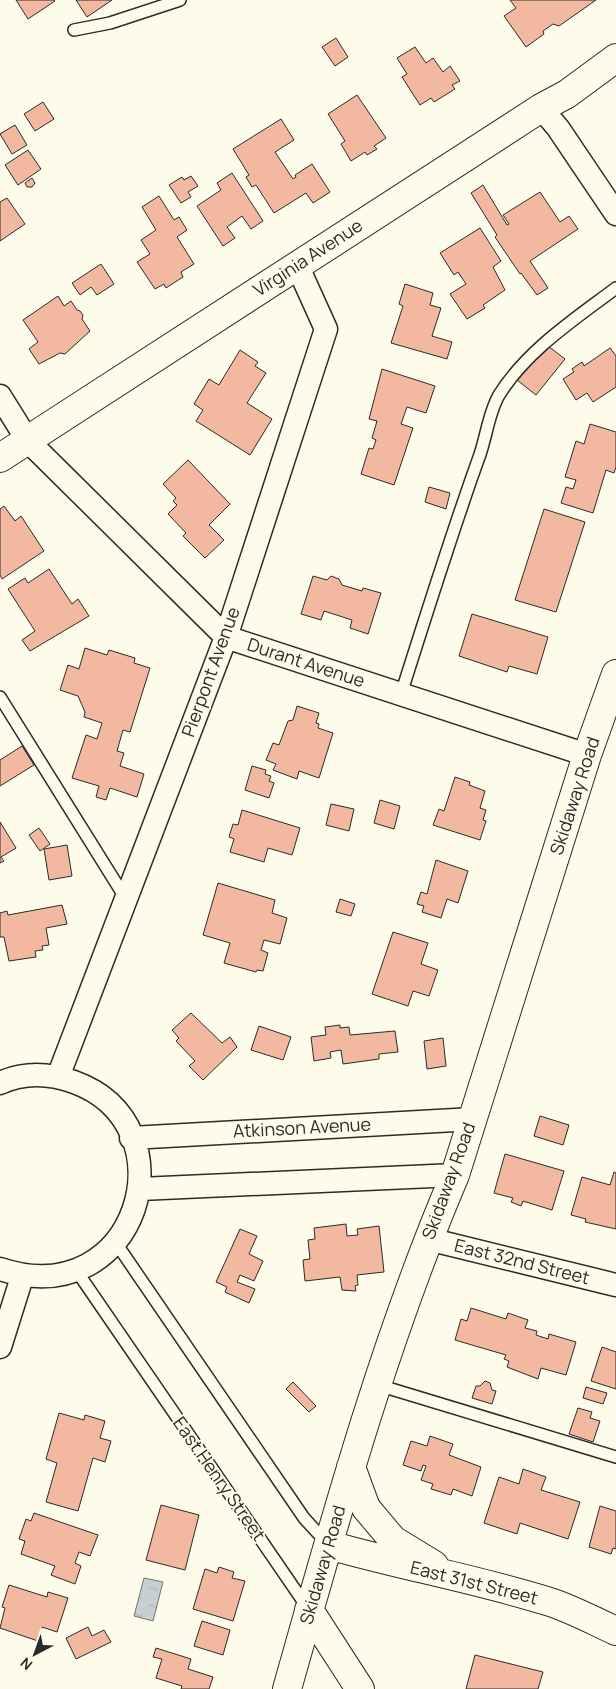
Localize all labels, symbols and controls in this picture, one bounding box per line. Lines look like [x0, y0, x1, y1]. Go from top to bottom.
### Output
street label: Virginia Avenue [248, 213, 367, 301]
street label: Pierpont Avenue [175, 603, 245, 740]
street label: Durant Avenue [245, 632, 368, 692]
street label: Skidaway Road [544, 733, 604, 858]
street label: Atkinson Avenue [232, 1111, 372, 1143]
street label: Skidaway Road [416, 1119, 480, 1243]
street label: East 32nd Street [452, 1233, 592, 1289]
street label: East Henry Street [168, 1412, 272, 1545]
street label: Skidaway Road [294, 1502, 351, 1627]
street label: East 31st Street [408, 1555, 541, 1609]
north arrow [10, 1629, 60, 1679]
text: N [16, 1654, 36, 1675]

